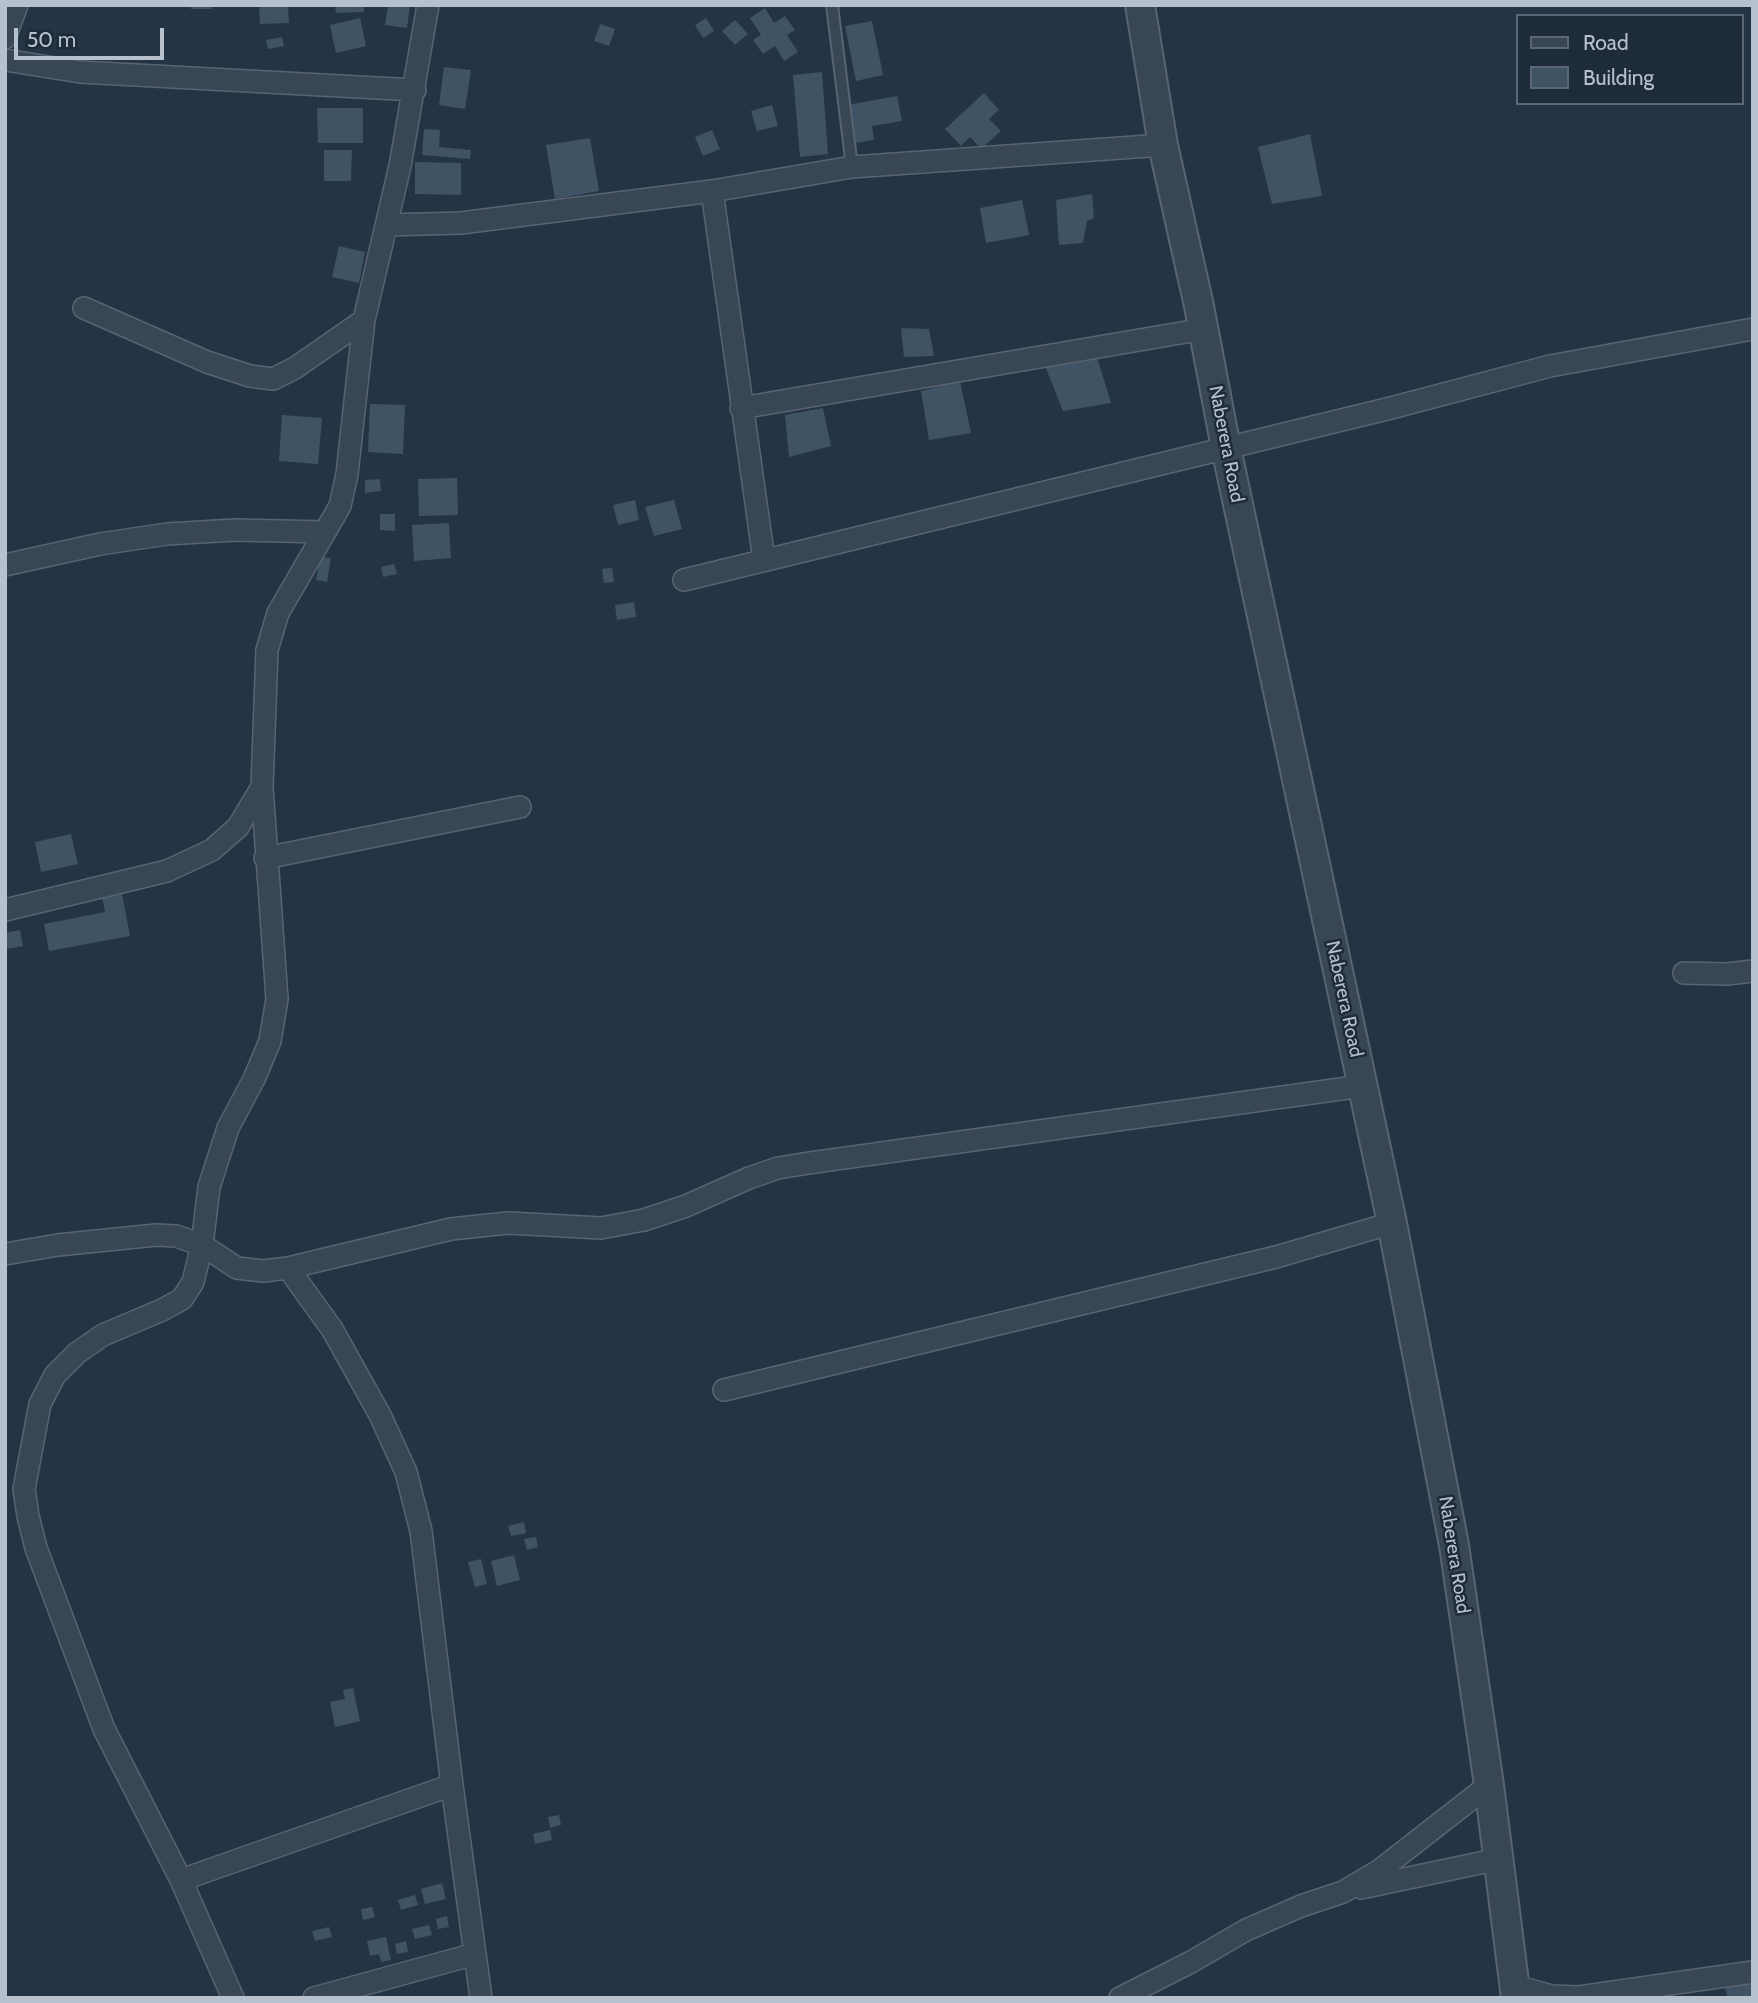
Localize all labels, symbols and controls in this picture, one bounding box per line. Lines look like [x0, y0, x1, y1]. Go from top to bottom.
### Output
scale bar [18, 14, 168, 58]
legend [1516, 14, 1744, 105]
text: 50 m [27, 27, 76, 52]
text: Road [1583, 30, 1629, 55]
text: Building [1583, 65, 1654, 90]
street label: Naberera Road [1204, 384, 1248, 504]
street label: Naberera Road [1321, 939, 1367, 1059]
street label: Naberera Road [1433, 1495, 1475, 1615]

